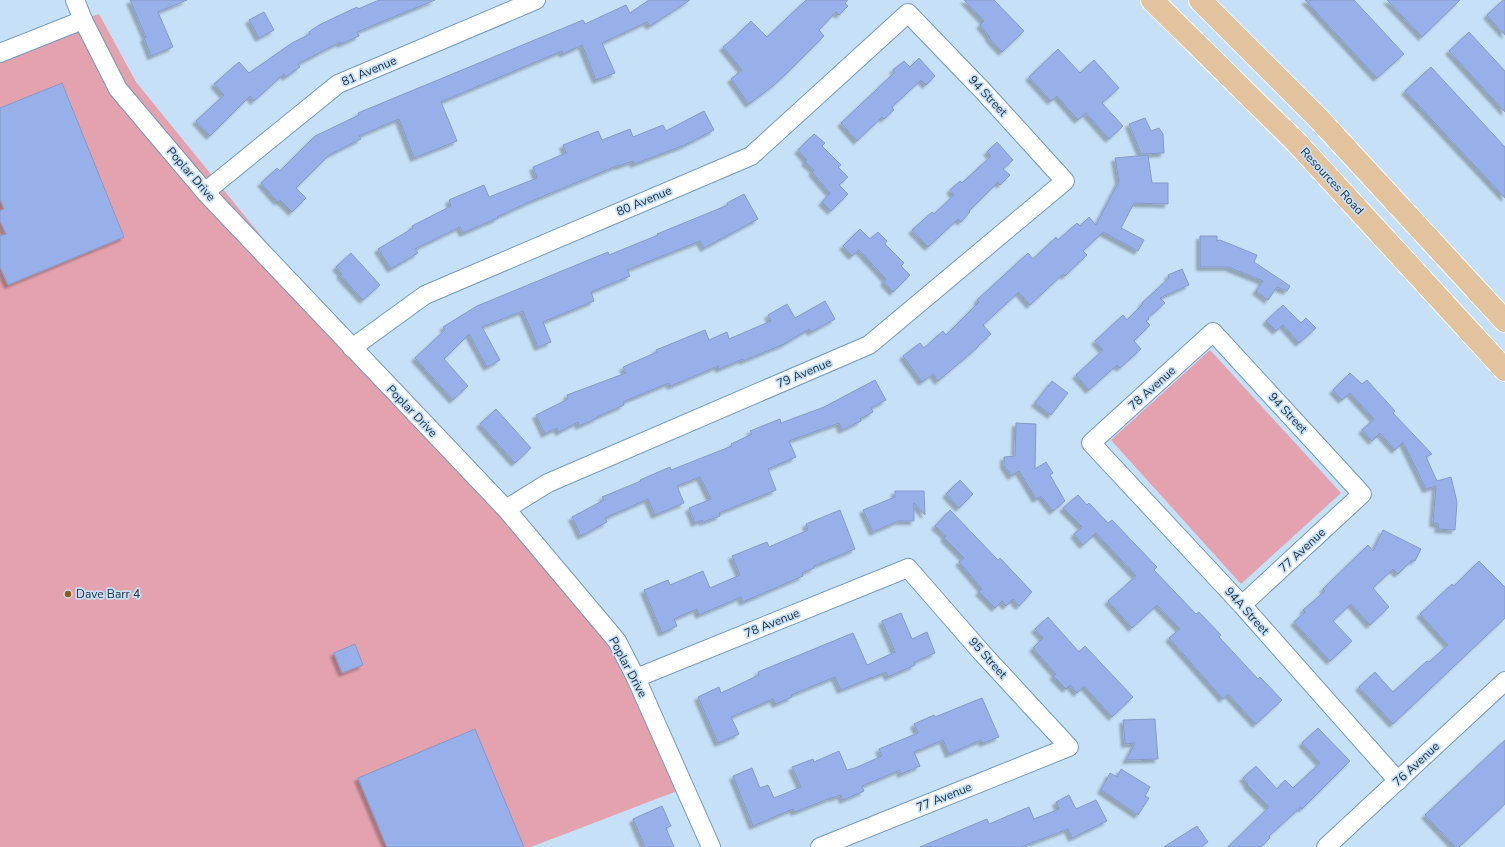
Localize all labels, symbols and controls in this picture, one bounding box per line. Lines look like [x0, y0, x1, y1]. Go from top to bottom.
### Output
street label: 81 Avenue [339, 52, 399, 90]
street label: 94 Street [965, 72, 1012, 120]
street label: Poplar Drive [163, 144, 219, 204]
street label: Resources Road [1297, 144, 1367, 218]
street label: 80 Avenue [614, 182, 674, 220]
street label: 79 Avenue [774, 354, 834, 392]
street label: 78 Avenue [1125, 363, 1179, 413]
street label: Poplar Drive [383, 381, 441, 441]
street label: 94 Street [1265, 389, 1312, 437]
street label: 77 Avenue [1275, 524, 1329, 576]
street label: 94A Street [1221, 584, 1273, 639]
place label: Dave Barr 4 [76, 586, 140, 602]
marker: Dave Barr 4 [63, 589, 73, 599]
street label: 78 Avenue [742, 605, 802, 641]
street label: Poplar Drive [605, 634, 651, 700]
street label: 95 Street [965, 634, 1011, 683]
street label: 76 Avenue [1389, 738, 1443, 790]
street label: 77 Avenue [914, 779, 974, 815]

